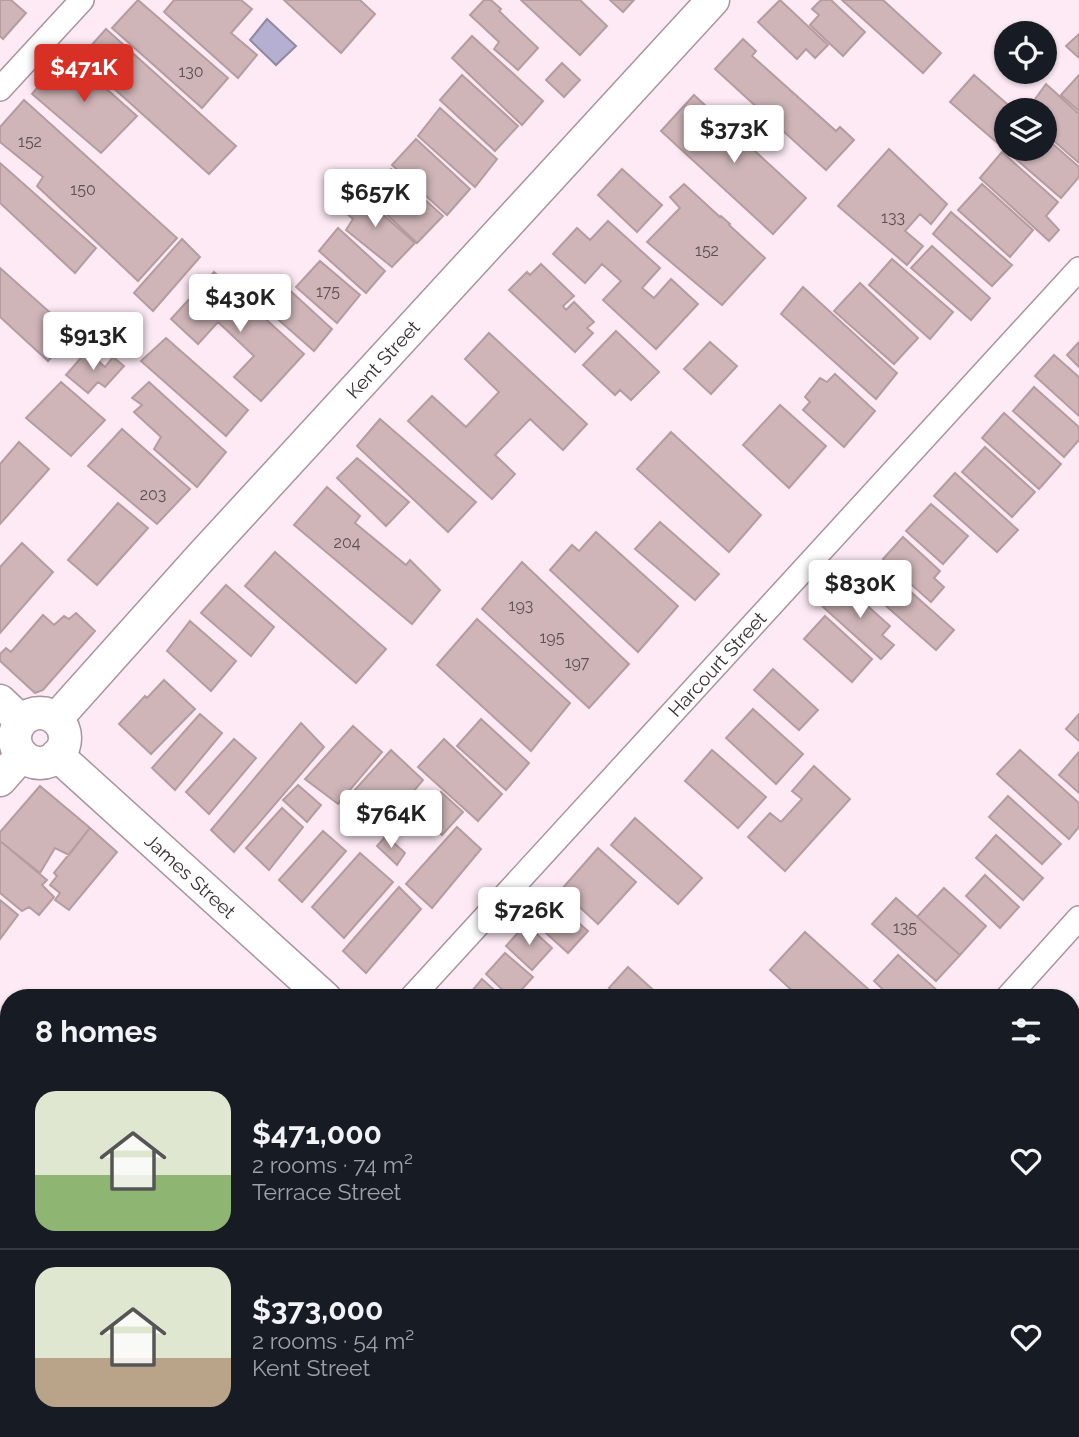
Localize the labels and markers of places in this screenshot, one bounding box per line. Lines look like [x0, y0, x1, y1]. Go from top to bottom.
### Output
pin: $471K [35, 44, 133, 104]
pin: $373K [685, 106, 783, 165]
pin: $657K [326, 170, 424, 229]
pin: $430K [191, 274, 289, 334]
pin: $913K [44, 312, 142, 372]
pin: $830K [811, 560, 909, 620]
pin: $764K [342, 790, 440, 850]
pin: $726K [480, 888, 578, 947]

